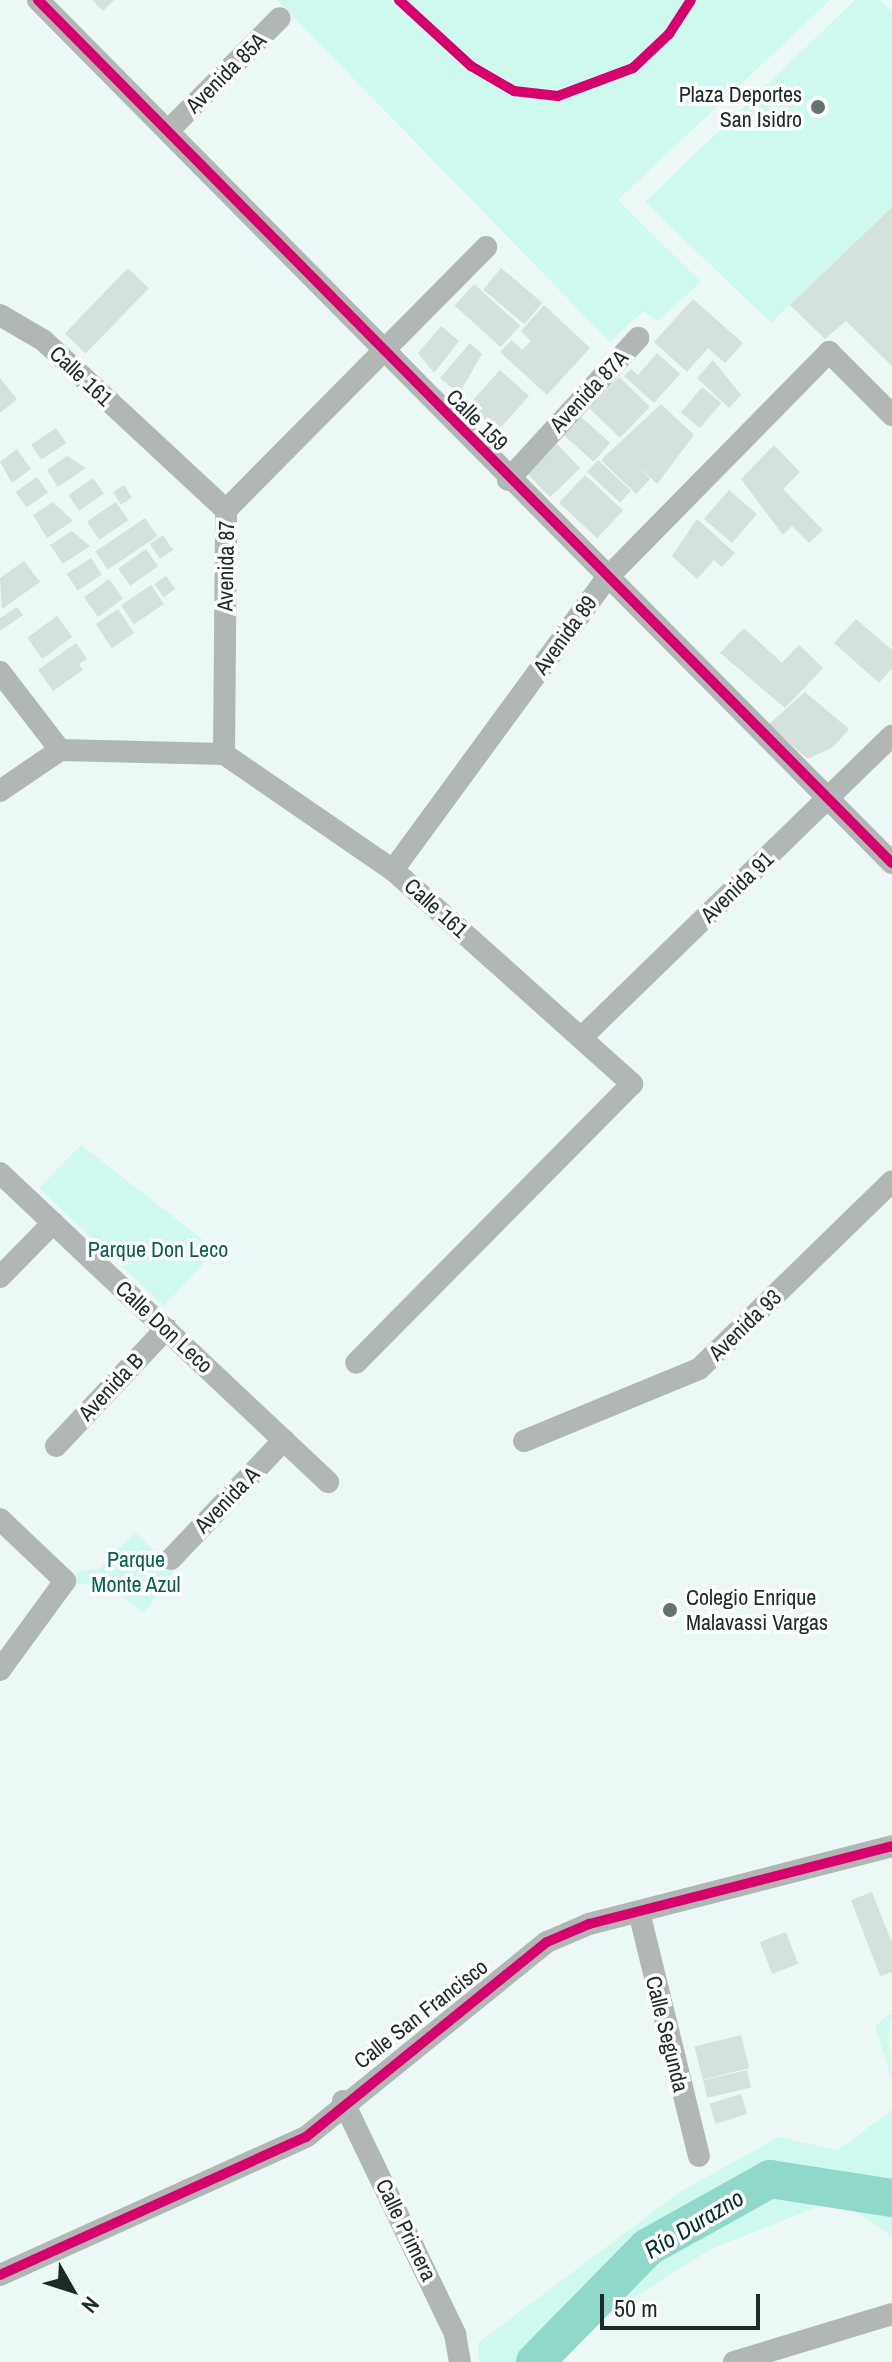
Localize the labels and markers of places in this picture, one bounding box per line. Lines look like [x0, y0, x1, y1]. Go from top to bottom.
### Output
place label: Plaza Deportes San Isidro [679, 81, 802, 132]
marker: Plaza Deportes San Isidro [809, 98, 827, 116]
place label: Colegio Enrique Malavassi Vargas [686, 1584, 828, 1636]
marker: Colegio Enrique Malavassi Vargas [661, 1601, 679, 1619]

